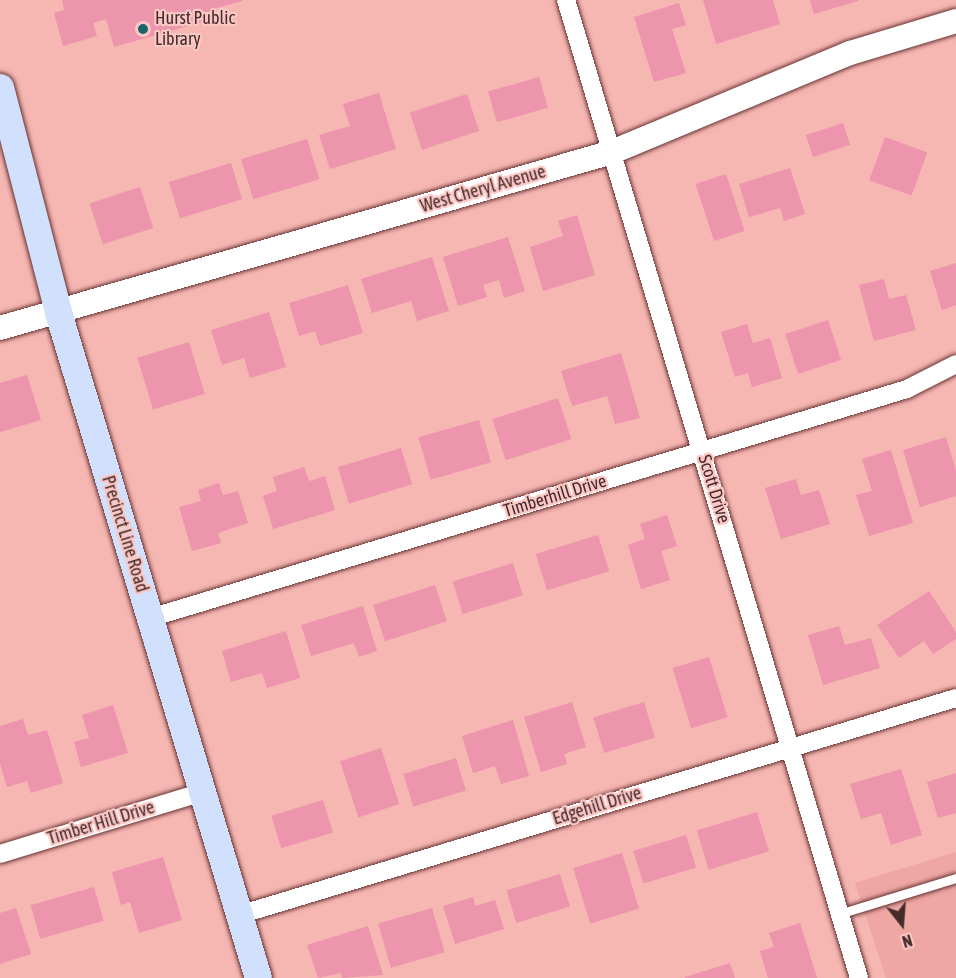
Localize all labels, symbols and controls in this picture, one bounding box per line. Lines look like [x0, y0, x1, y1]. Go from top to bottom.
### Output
place label: Hurst Public Library [155, 8, 235, 50]
marker: Hurst Public Library [136, 22, 150, 36]
street label: West Cheryl Avenue [418, 161, 548, 217]
street label: Scott Drive [693, 452, 735, 526]
street label: Timberhill Drive [501, 470, 609, 522]
street label: Precinct Line Road [97, 473, 153, 595]
street label: Edgehill Drive [550, 782, 644, 830]
street label: Timber Hill Drive [45, 796, 157, 850]
north arrow [872, 894, 932, 954]
text: N [900, 931, 914, 951]

